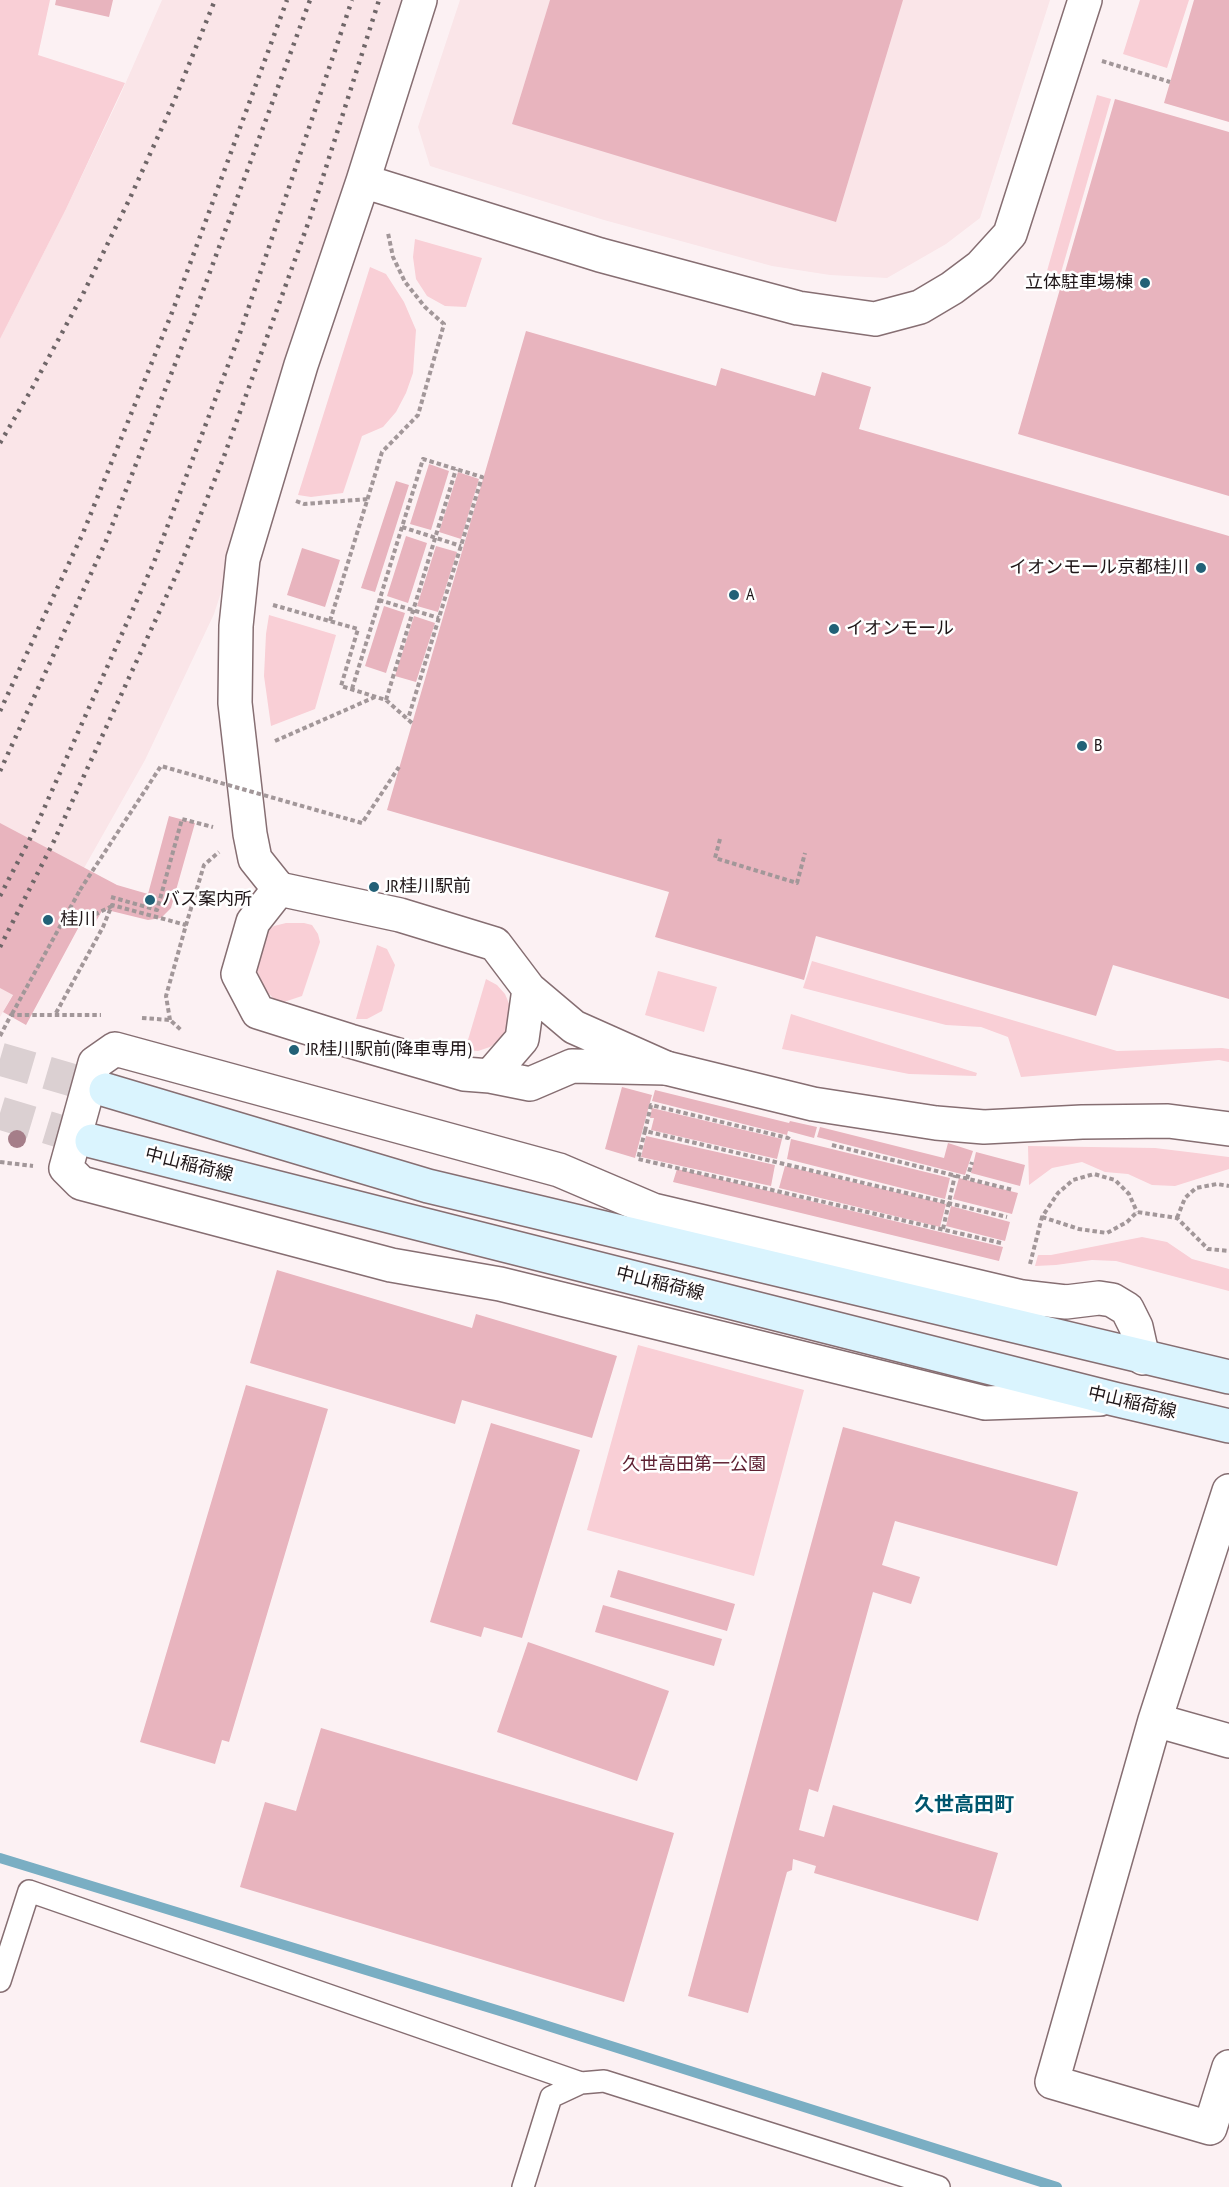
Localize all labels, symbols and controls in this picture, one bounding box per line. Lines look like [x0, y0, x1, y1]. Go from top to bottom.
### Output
place label: 立体駐車場棟 [1025, 272, 1133, 294]
marker: 立体駐車場棟 [1138, 276, 1152, 290]
place label: イオンモール京都桂川 [1009, 557, 1189, 579]
marker: イオンモール京都桂川 [1194, 561, 1208, 575]
place label: A [746, 584, 755, 606]
marker: A [727, 588, 741, 602]
place label: イオンモール [846, 618, 954, 640]
marker: イオンモール [827, 622, 841, 636]
place label: B [1094, 735, 1102, 757]
marker: B [1075, 739, 1089, 753]
place label: JR桂川駅前 [386, 876, 471, 898]
marker: JR桂川駅前 [367, 880, 381, 894]
place label: バス案内所 [162, 889, 252, 911]
marker: バス案内所 [143, 893, 157, 907]
place label: 桂川 [60, 909, 96, 931]
marker: 桂川 [41, 913, 55, 927]
place label: JR桂川駅前(降車専用) [306, 1039, 471, 1061]
marker: JR桂川駅前(降車専用) [287, 1043, 301, 1057]
street label: 中山稲荷線 [143, 1144, 235, 1186]
street label: 中山稲荷線 [614, 1263, 706, 1305]
street label: 中山稲荷線 [1086, 1382, 1178, 1424]
park label: 久世高田第一公園 [622, 1454, 766, 1476]
district label: 久世高田町 [914, 1793, 1014, 1817]

